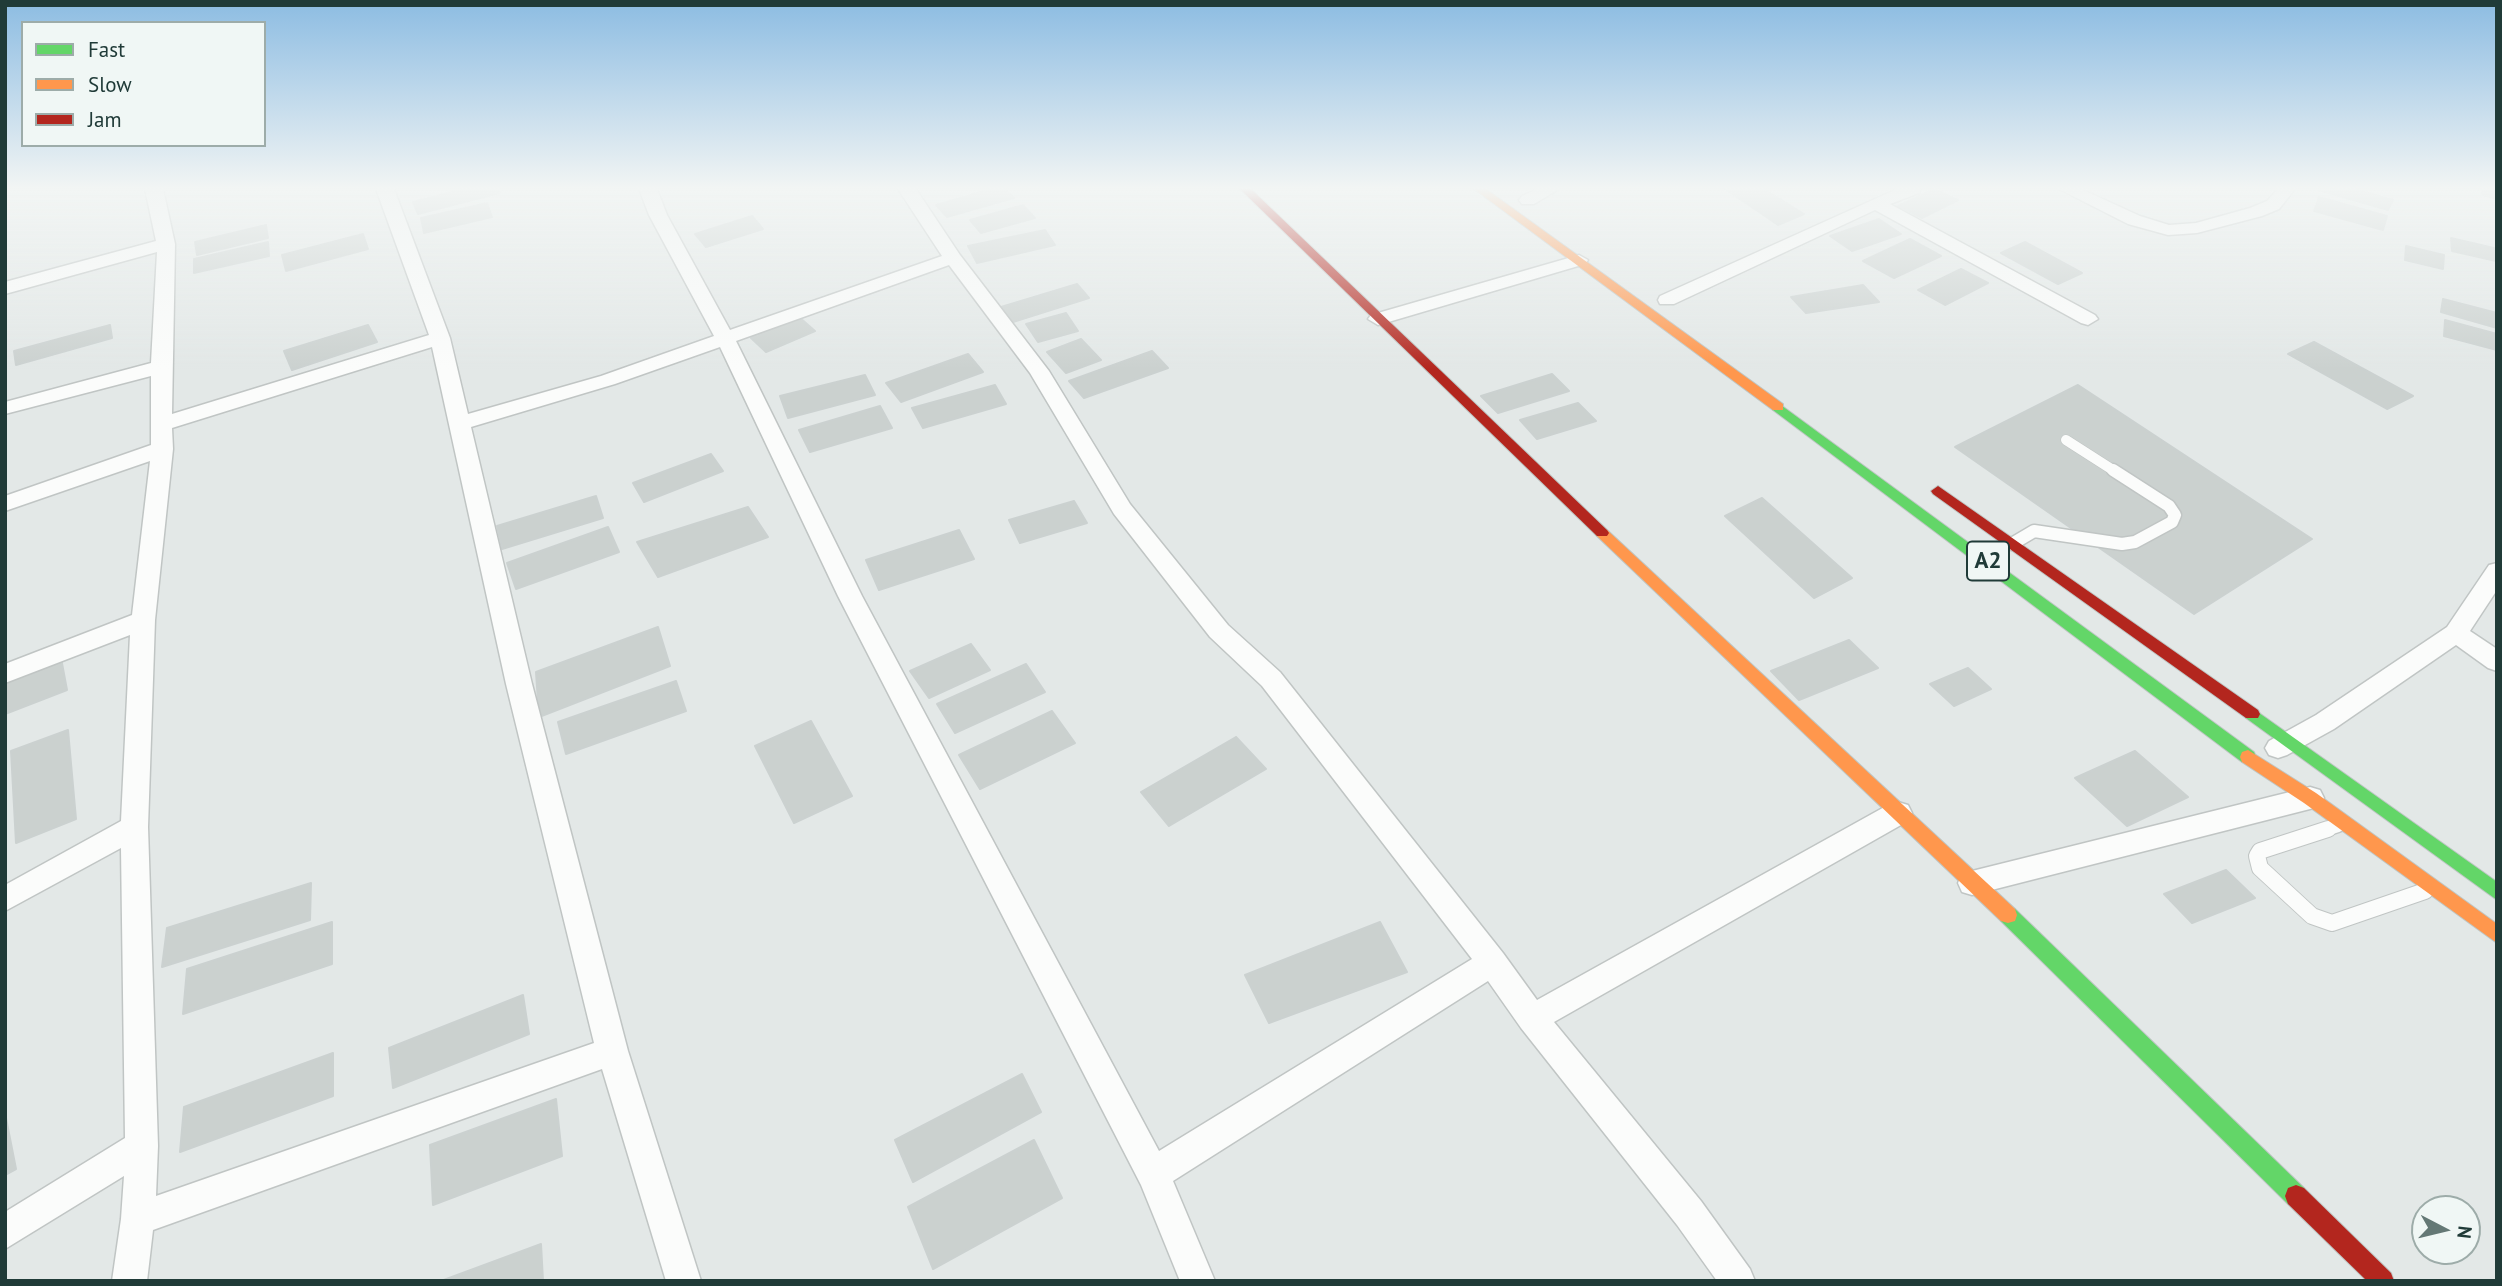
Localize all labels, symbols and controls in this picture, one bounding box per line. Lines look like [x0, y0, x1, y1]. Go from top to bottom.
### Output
legend [21, 21, 266, 147]
text: Fast [88, 36, 125, 63]
text: Slow [88, 71, 132, 98]
text: Jam [88, 106, 122, 133]
road number: A2 [1967, 541, 2009, 580]
north arrow [2411, 1195, 2481, 1265]
text: N [2452, 1225, 2478, 1240]

